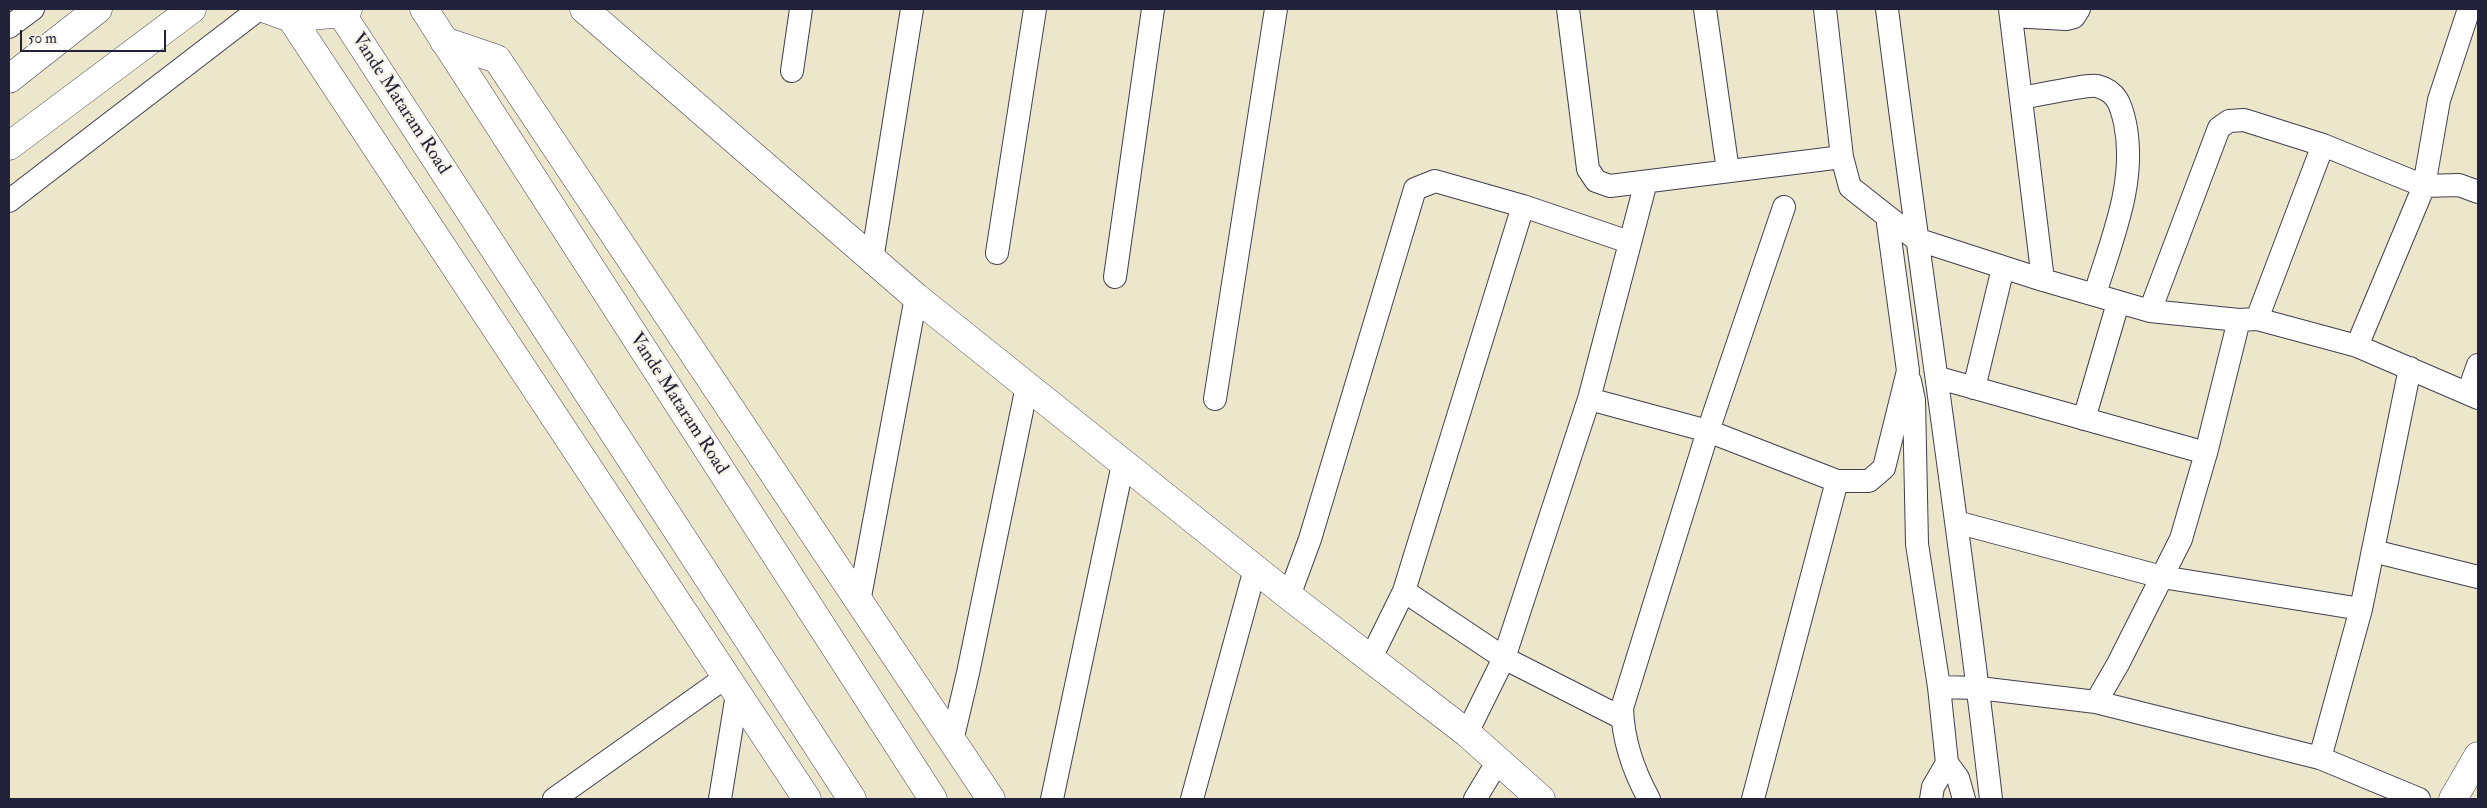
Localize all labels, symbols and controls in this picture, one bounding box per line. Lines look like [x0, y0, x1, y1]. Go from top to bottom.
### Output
scale bar [22, 20, 169, 52]
text: 50 m [28, 29, 57, 48]
street label: Vande Mataram Road [346, 29, 454, 179]
street label: Vande Mataram Road [624, 329, 732, 479]

